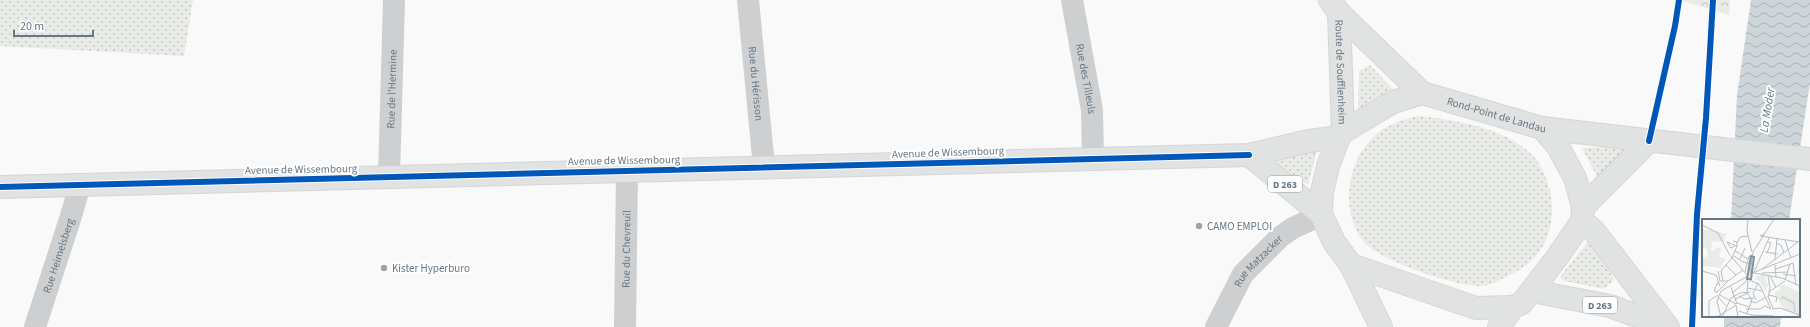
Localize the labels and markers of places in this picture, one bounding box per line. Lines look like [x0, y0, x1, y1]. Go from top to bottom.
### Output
place label: CAMO EMPLOI [1207, 219, 1272, 234]
marker: CAMO EMPLOI [1194, 221, 1204, 231]
place label: Kister Hyperburo [392, 261, 470, 276]
marker: Kister Hyperburo [379, 263, 389, 273]

